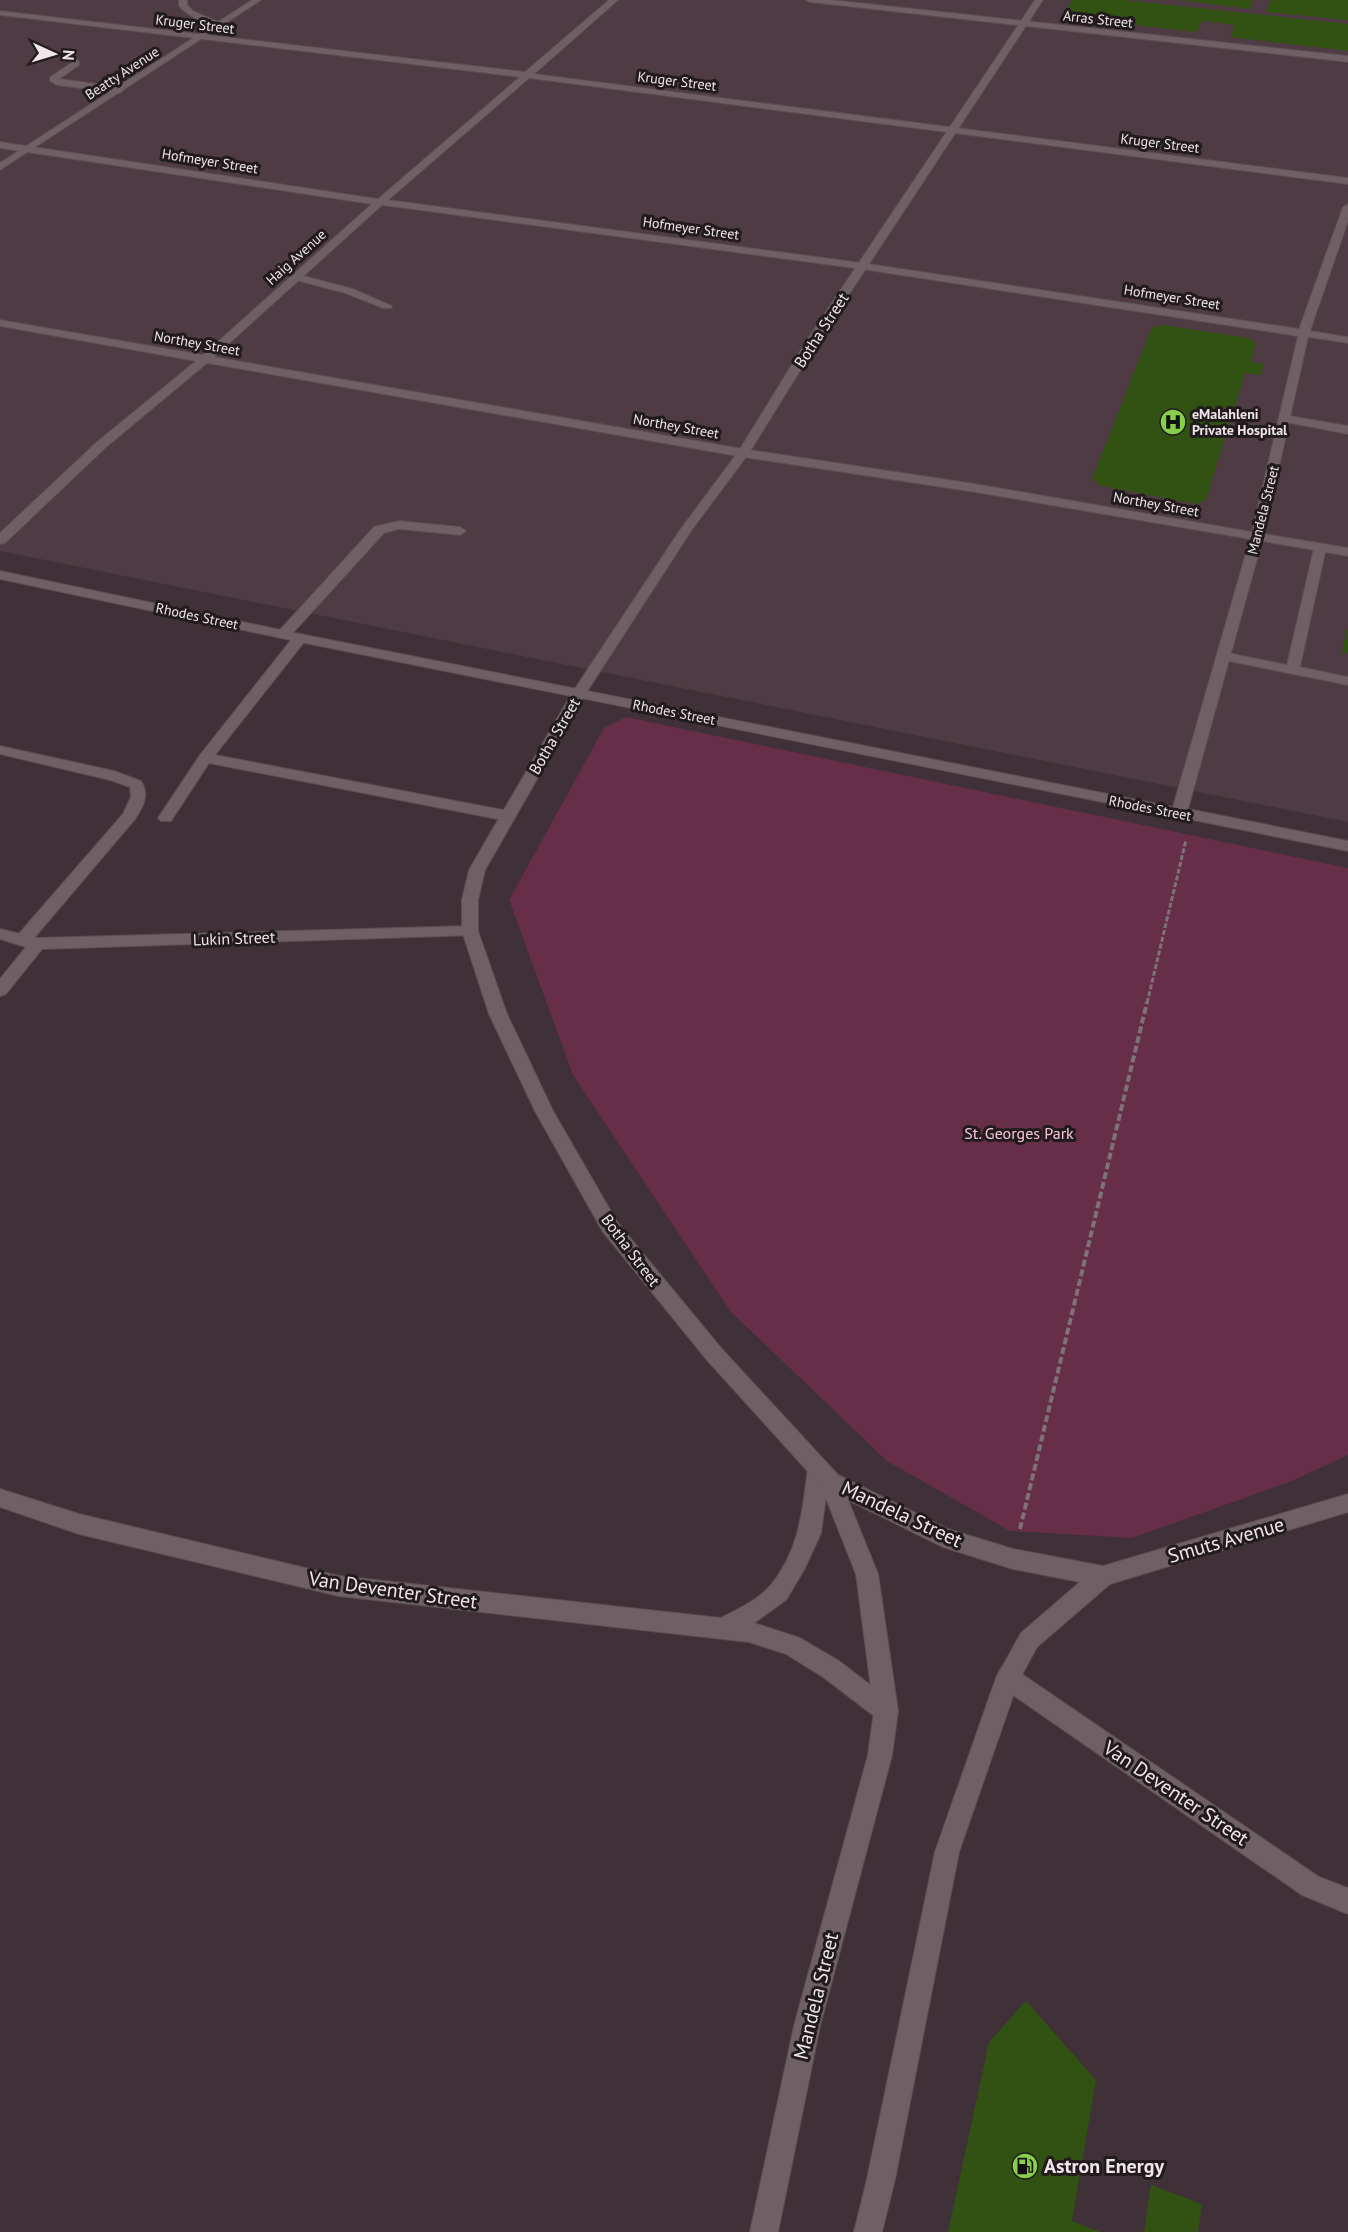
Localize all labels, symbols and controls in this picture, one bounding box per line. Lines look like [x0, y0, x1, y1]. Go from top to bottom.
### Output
street label: Arras Street [1062, 6, 1134, 32]
street label: Kruger Street [155, 10, 236, 38]
north arrow [24, 24, 84, 84]
street label: Beatty Avenue [82, 42, 162, 104]
text: N [59, 49, 79, 61]
street label: Kruger Street [637, 67, 718, 95]
street label: Kruger Street [1120, 129, 1201, 157]
street label: Hofmeyer Street [161, 145, 260, 178]
street label: Hofmeyer Street [642, 212, 741, 244]
street label: Haig Avenue [262, 225, 330, 289]
street label: Hofmeyer Street [1123, 281, 1222, 314]
street label: Botha Street [789, 288, 853, 371]
street label: Northey Street [153, 327, 242, 359]
place label: eMalahleni Private Hospital [1192, 405, 1288, 439]
hospital icon: eMalahleni Private Hospital [1158, 407, 1188, 437]
street label: Northey Street [632, 410, 721, 442]
street label: Mandela Street [1243, 464, 1283, 556]
street label: Northey Street [1112, 488, 1201, 520]
street label: Rhodes Street [154, 599, 240, 634]
street label: Botha Street [524, 694, 584, 778]
street label: Rhodes Street [631, 695, 717, 729]
street label: Rhodes Street [1107, 791, 1193, 825]
street label: Lukin Street [192, 927, 276, 949]
park label: St. Georges Park [964, 1123, 1074, 1143]
street label: Botha Street [597, 1210, 665, 1290]
street label: Mandela Street [838, 1475, 967, 1553]
street label: Smuts Avenue [1165, 1511, 1287, 1569]
street label: Van Deventer Street [306, 1565, 479, 1615]
street label: Van Deventer Street [1098, 1734, 1254, 1851]
street label: Mandela Street [788, 1930, 844, 2062]
fuel station icon: Astron Energy [1010, 2151, 1040, 2181]
place label: Astron Energy [1044, 2153, 1164, 2179]

